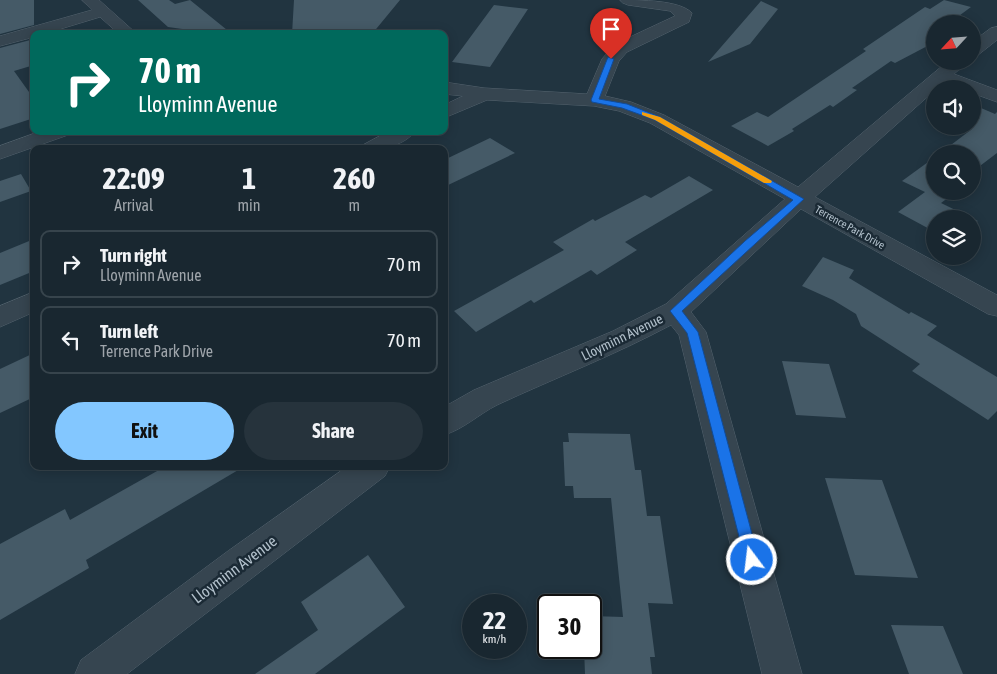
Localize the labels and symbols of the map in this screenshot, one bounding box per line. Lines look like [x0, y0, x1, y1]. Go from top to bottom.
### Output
pin [590, 8, 632, 59]
north arrow [926, 15, 981, 70]
street label: Terrence Park Drive [813, 203, 887, 251]
street label: Lloyminn Avenue [579, 310, 665, 364]
street label: Lloyminn Avenue [188, 531, 281, 608]
position arrow [725, 533, 777, 585]
speed limit sign: 30 [537, 594, 602, 659]

